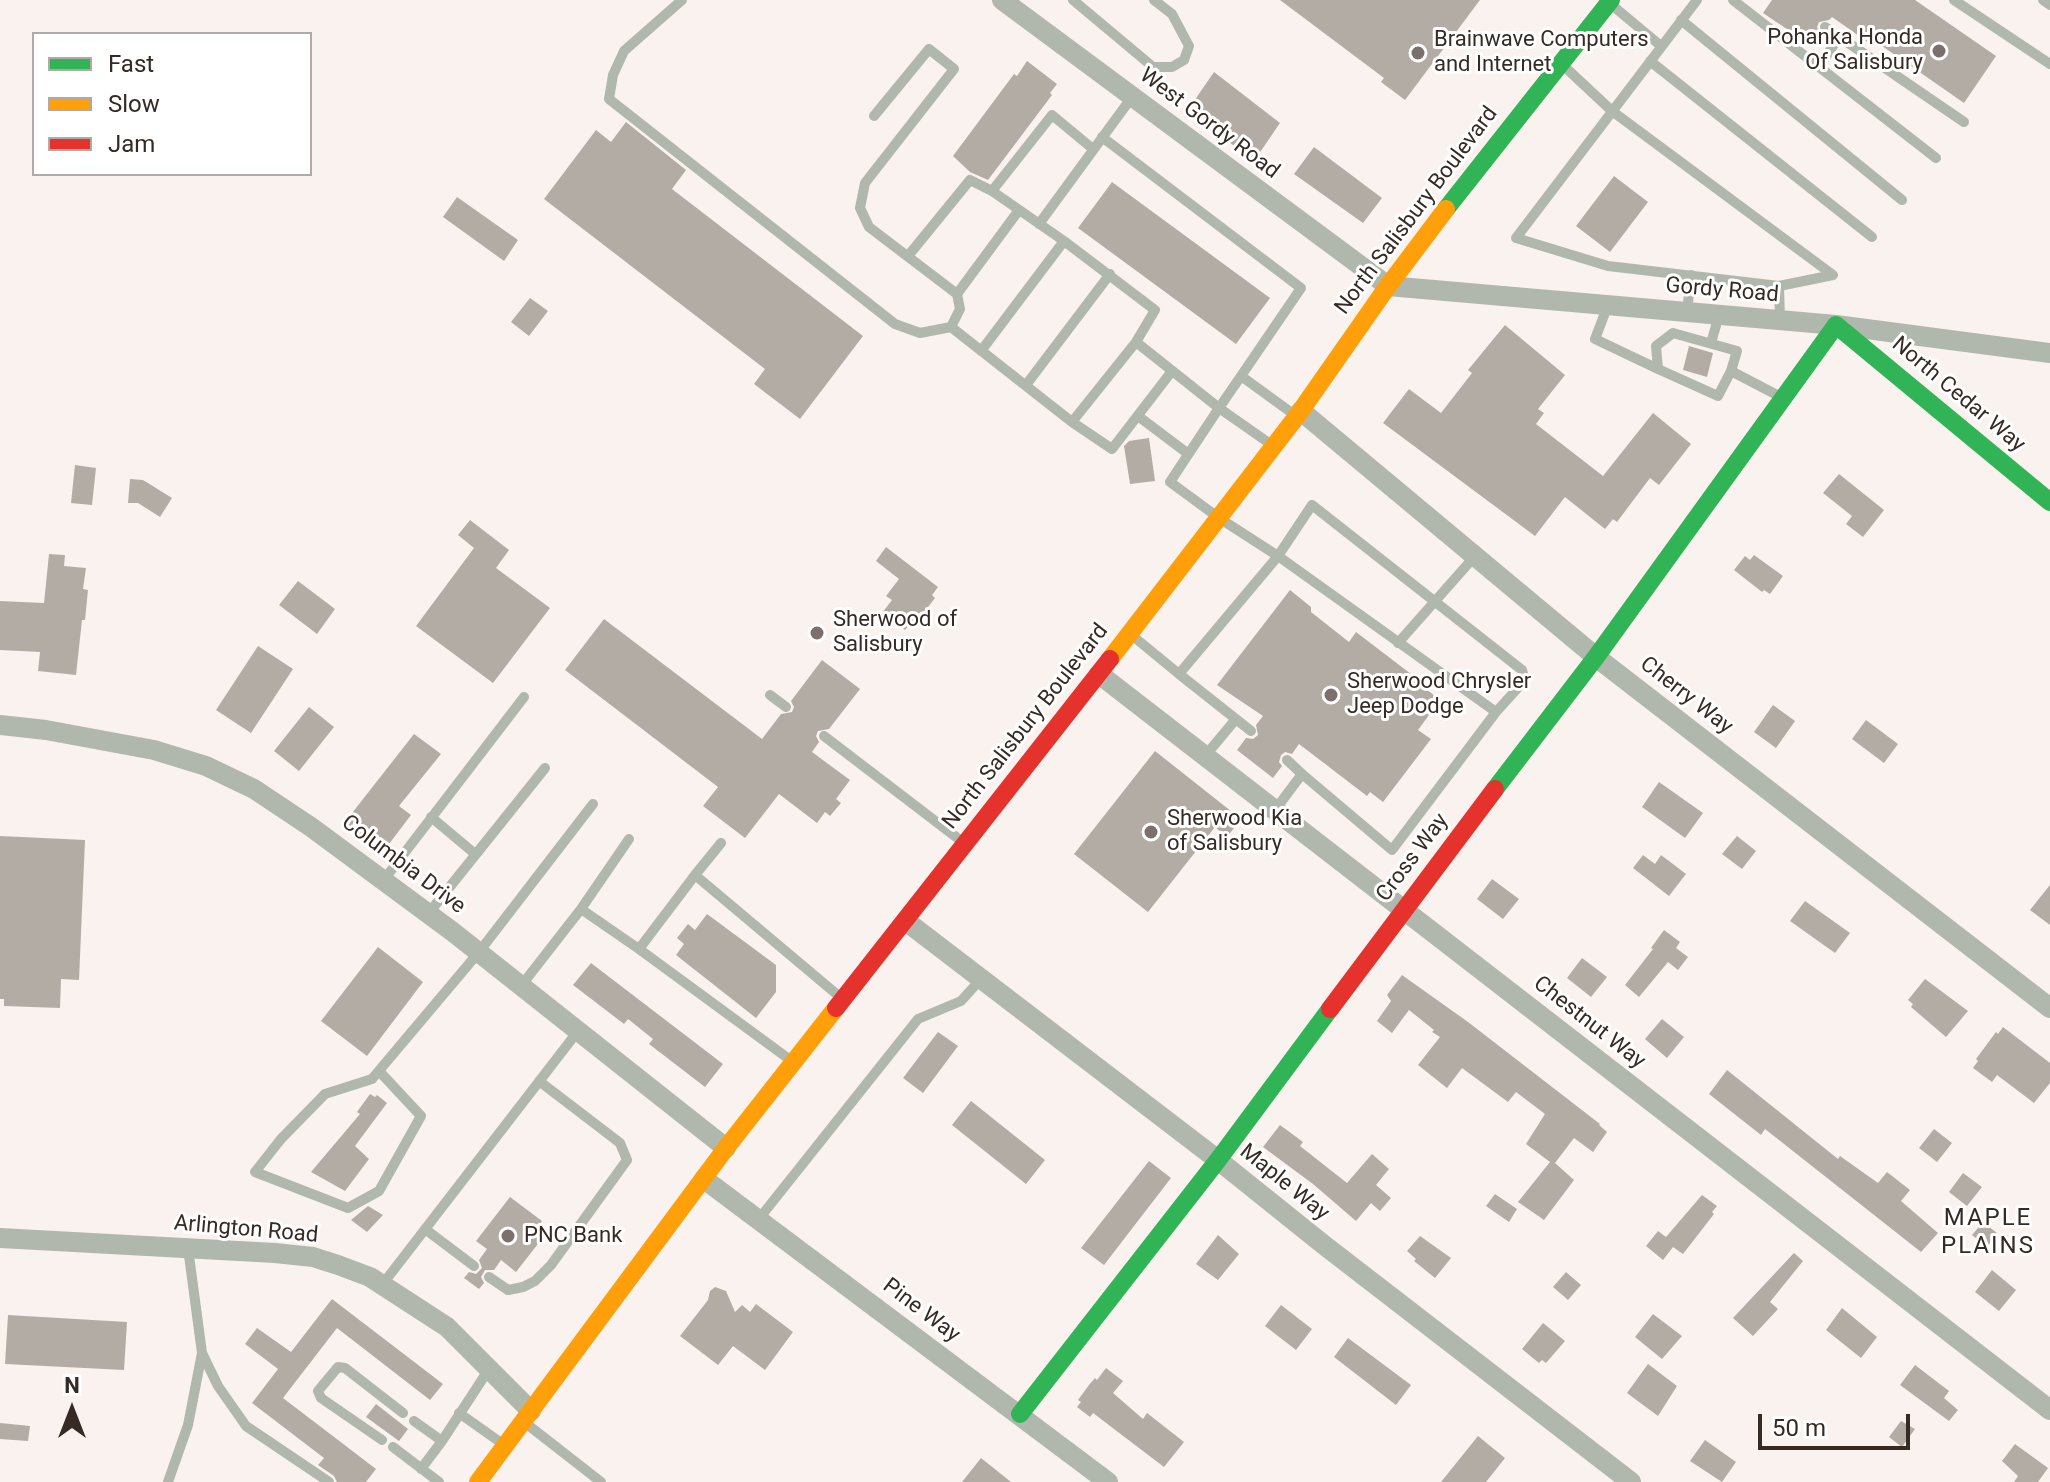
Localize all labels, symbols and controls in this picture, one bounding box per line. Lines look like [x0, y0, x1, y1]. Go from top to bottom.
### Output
place label: Pohanka Honda Of Salisbury [1767, 25, 1923, 76]
place label: Brainwave Computers and Internet [1434, 27, 1648, 78]
legend [32, 32, 312, 176]
marker: Pohanka Honda Of Salisbury [1930, 42, 1948, 60]
marker: Brainwave Computers and Internet [1409, 44, 1427, 62]
text: Fast [108, 50, 154, 78]
street label: West Gordy Road [1134, 63, 1284, 185]
text: Slow [108, 90, 160, 118]
street label: North Salisbury Boulevard [1330, 102, 1504, 320]
text: Jam [108, 130, 155, 158]
street label: Gordy Road [1664, 273, 1780, 309]
street label: North Cedar Way [1886, 332, 2030, 458]
place label: Sherwood of Salisbury [833, 607, 957, 658]
street label: North Salisbury Boulevard [938, 619, 1114, 835]
marker: Sherwood of Salisbury [808, 624, 826, 642]
street label: Cherry Way [1634, 652, 1738, 740]
place label: Sherwood Chrysler Jeep Dodge [1347, 669, 1531, 720]
marker: Sherwood Chrysler Jeep Dodge [1322, 686, 1340, 704]
place label: Sherwood Kia of Salisbury [1167, 806, 1302, 858]
street label: Cross Way [1371, 809, 1455, 907]
street label: Columbia Drive [336, 810, 470, 920]
marker: Sherwood Kia of Salisbury [1142, 823, 1160, 841]
street label: Chestnut Way [1528, 971, 1650, 1075]
street label: Maple Way [1234, 1139, 1334, 1227]
district label: MAPLE PLAINS [1941, 1205, 2035, 1261]
street label: Arlington Road [173, 1211, 319, 1249]
place label: PNC Bank [524, 1223, 622, 1249]
marker: PNC Bank [499, 1227, 517, 1245]
street label: Pine Way [877, 1273, 965, 1349]
north arrow [32, 1370, 112, 1450]
text: N [64, 1373, 80, 1398]
scale bar [1762, 1398, 1914, 1448]
text: 50 m [1772, 1414, 1826, 1442]

